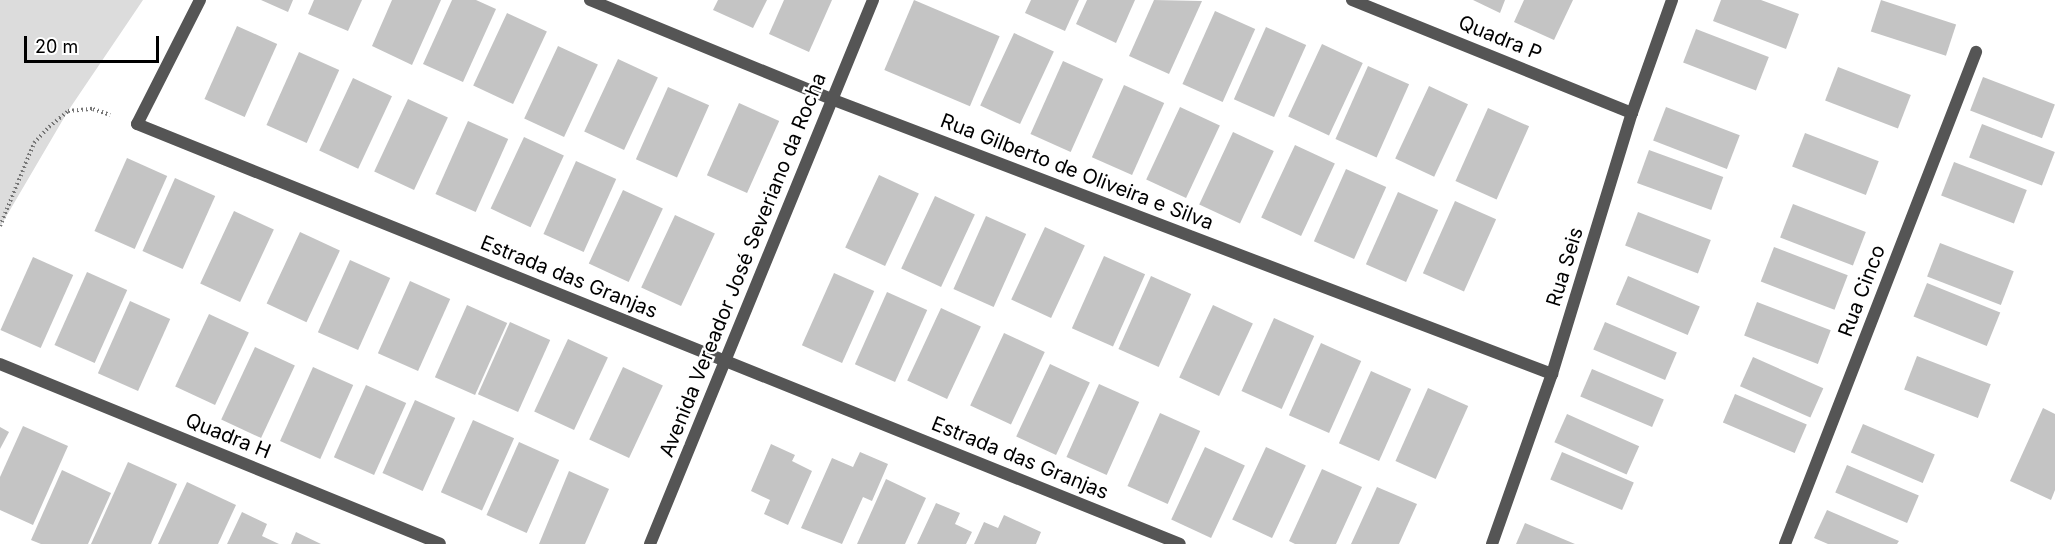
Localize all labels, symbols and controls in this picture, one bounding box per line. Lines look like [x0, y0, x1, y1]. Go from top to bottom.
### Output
street label: Quadra P [1455, 10, 1545, 66]
scale bar [27, 24, 162, 62]
text: 20 m [35, 36, 78, 57]
street label: Avenida Vereador José Severiano da Rocha [655, 69, 831, 461]
street label: Rua Gilberto de Oliveira e Silva [937, 109, 1217, 235]
street label: Rua Seis [1542, 225, 1588, 309]
street label: Estrada das Granjas [477, 231, 661, 323]
street label: Rua Cinco [1834, 242, 1890, 340]
street label: Quadra H [182, 408, 274, 464]
street label: Estrada das Granjas [928, 412, 1112, 504]

